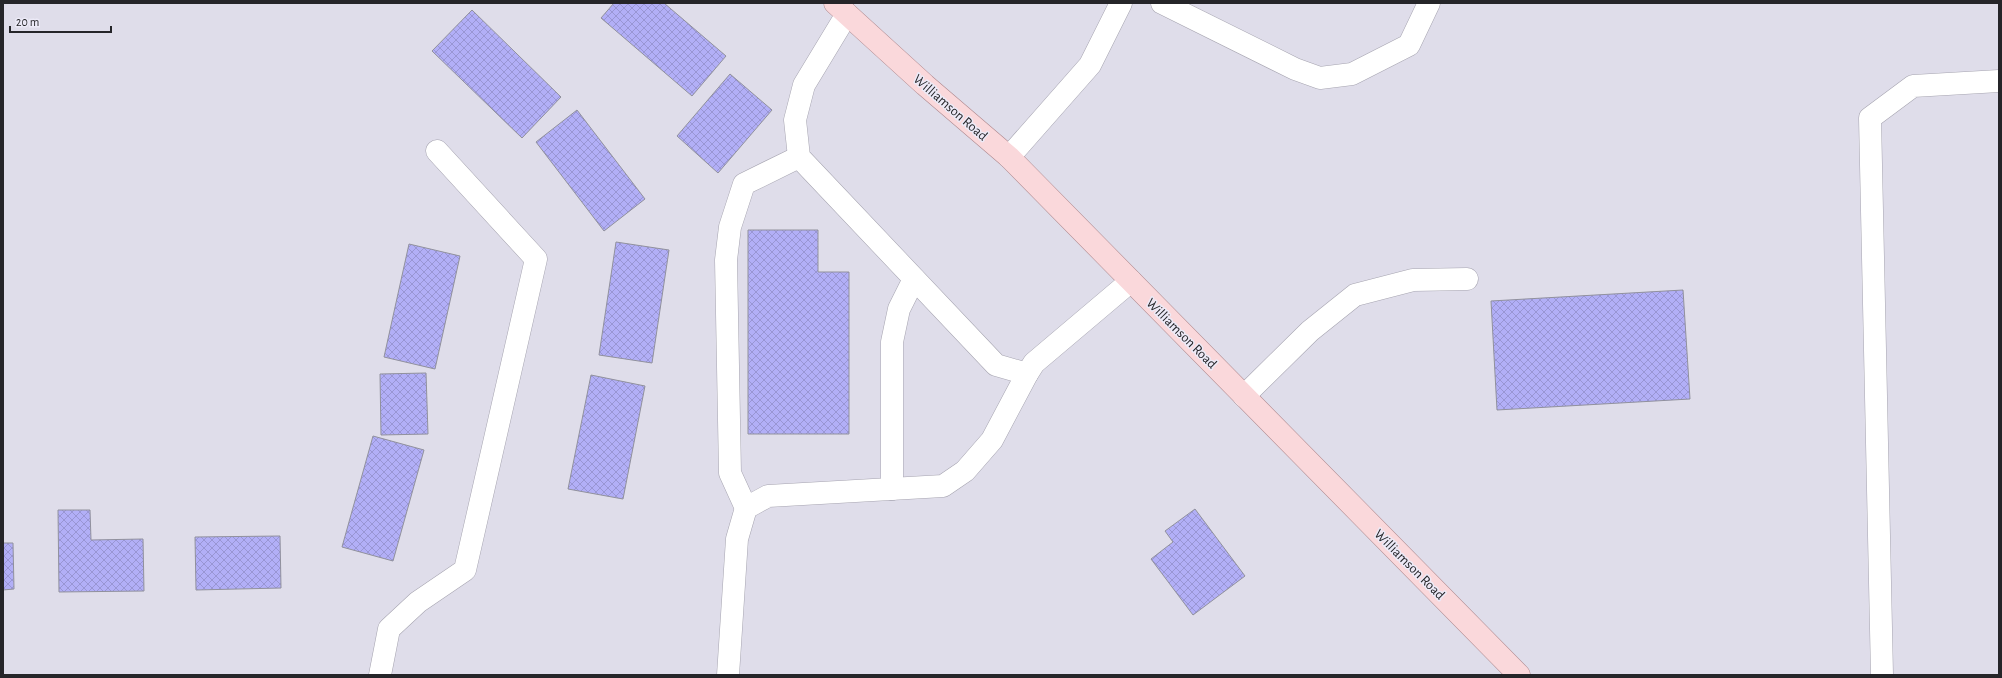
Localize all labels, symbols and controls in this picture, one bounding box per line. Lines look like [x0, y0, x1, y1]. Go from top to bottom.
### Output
scale bar [10, 8, 111, 34]
text: 20 m [16, 16, 39, 28]
street label: Williamson Road [911, 72, 990, 144]
street label: Williamson Road [1143, 296, 1219, 372]
street label: Williamson Road [1371, 527, 1447, 603]

